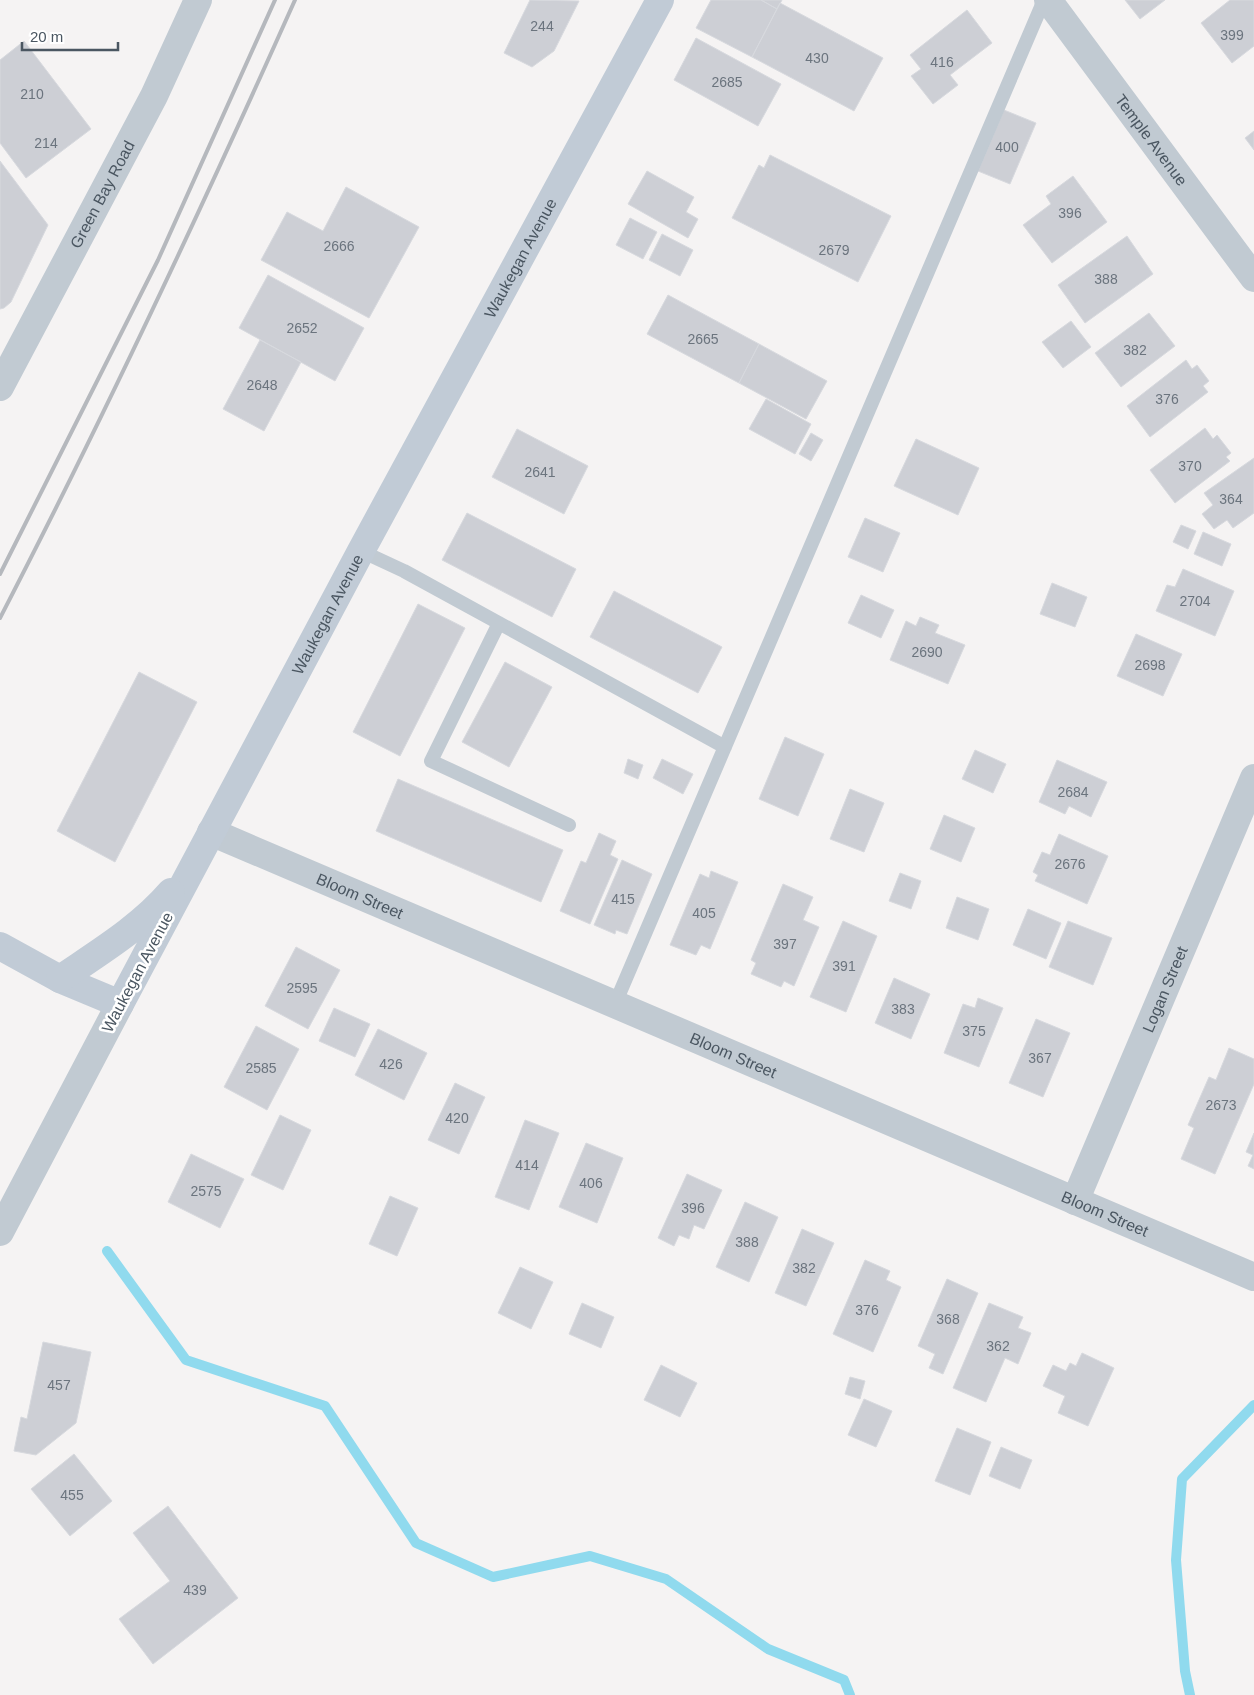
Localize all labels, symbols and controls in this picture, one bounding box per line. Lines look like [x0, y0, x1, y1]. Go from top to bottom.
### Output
house number: 244 [530, 18, 554, 34]
scale bar [22, 20, 119, 52]
house number: 399 [1220, 27, 1244, 43]
text: 20 m [30, 28, 63, 45]
house number: 430 [805, 50, 829, 66]
house number: 416 [930, 54, 954, 70]
house number: 2685 [711, 74, 743, 90]
house number: 210 [20, 86, 44, 102]
street label: Temple Avenue [1112, 91, 1191, 189]
house number: 214 [34, 135, 58, 151]
street label: Green Bay Road [67, 138, 138, 251]
house number: 400 [995, 139, 1019, 155]
street label: Waukegan Avenue [481, 195, 560, 321]
house number: 396 [1058, 205, 1082, 221]
house number: 2666 [323, 238, 355, 254]
house number: 2679 [818, 242, 850, 258]
house number: 388 [1094, 271, 1118, 287]
house number: 2652 [286, 320, 318, 336]
house number: 2665 [687, 331, 719, 347]
house number: 382 [1123, 342, 1147, 358]
house number: 2648 [246, 377, 278, 393]
house number: 376 [1155, 391, 1179, 407]
house number: 370 [1178, 458, 1202, 474]
house number: 2641 [524, 464, 556, 480]
house number: 364 [1219, 491, 1243, 507]
street label: Waukegan Avenue [289, 551, 367, 677]
house number: 2704 [1179, 593, 1211, 609]
house number: 2690 [911, 644, 943, 660]
house number: 2698 [1134, 657, 1166, 673]
house number: 2684 [1057, 784, 1089, 800]
house number: 2676 [1054, 856, 1086, 872]
street label: Bloom Street [314, 870, 406, 922]
house number: 415 [611, 891, 635, 907]
house number: 405 [692, 905, 716, 921]
street label: Waukegan Avenue [99, 909, 176, 1035]
house number: 397 [773, 936, 797, 952]
street label: Logan Street [1139, 943, 1191, 1035]
house number: 391 [832, 958, 856, 974]
house number: 2595 [286, 980, 318, 996]
house number: 383 [891, 1001, 915, 1017]
house number: 375 [962, 1023, 986, 1039]
street label: Bloom Street [687, 1029, 780, 1082]
house number: 367 [1028, 1050, 1052, 1066]
house number: 426 [379, 1056, 403, 1072]
house number: 2585 [245, 1060, 277, 1076]
house number: 2673 [1205, 1097, 1237, 1113]
house number: 420 [445, 1110, 469, 1126]
house number: 414 [515, 1157, 539, 1173]
house number: 406 [579, 1175, 603, 1191]
house number: 2575 [190, 1183, 222, 1199]
street label: Bloom Street [1059, 1188, 1151, 1240]
house number: 396 [681, 1200, 705, 1216]
house number: 388 [735, 1234, 759, 1250]
house number: 382 [792, 1260, 816, 1276]
house number: 376 [855, 1302, 879, 1318]
house number: 368 [936, 1311, 960, 1327]
house number: 362 [986, 1338, 1010, 1354]
house number: 457 [47, 1377, 71, 1393]
house number: 455 [60, 1487, 84, 1503]
house number: 439 [183, 1582, 207, 1598]

